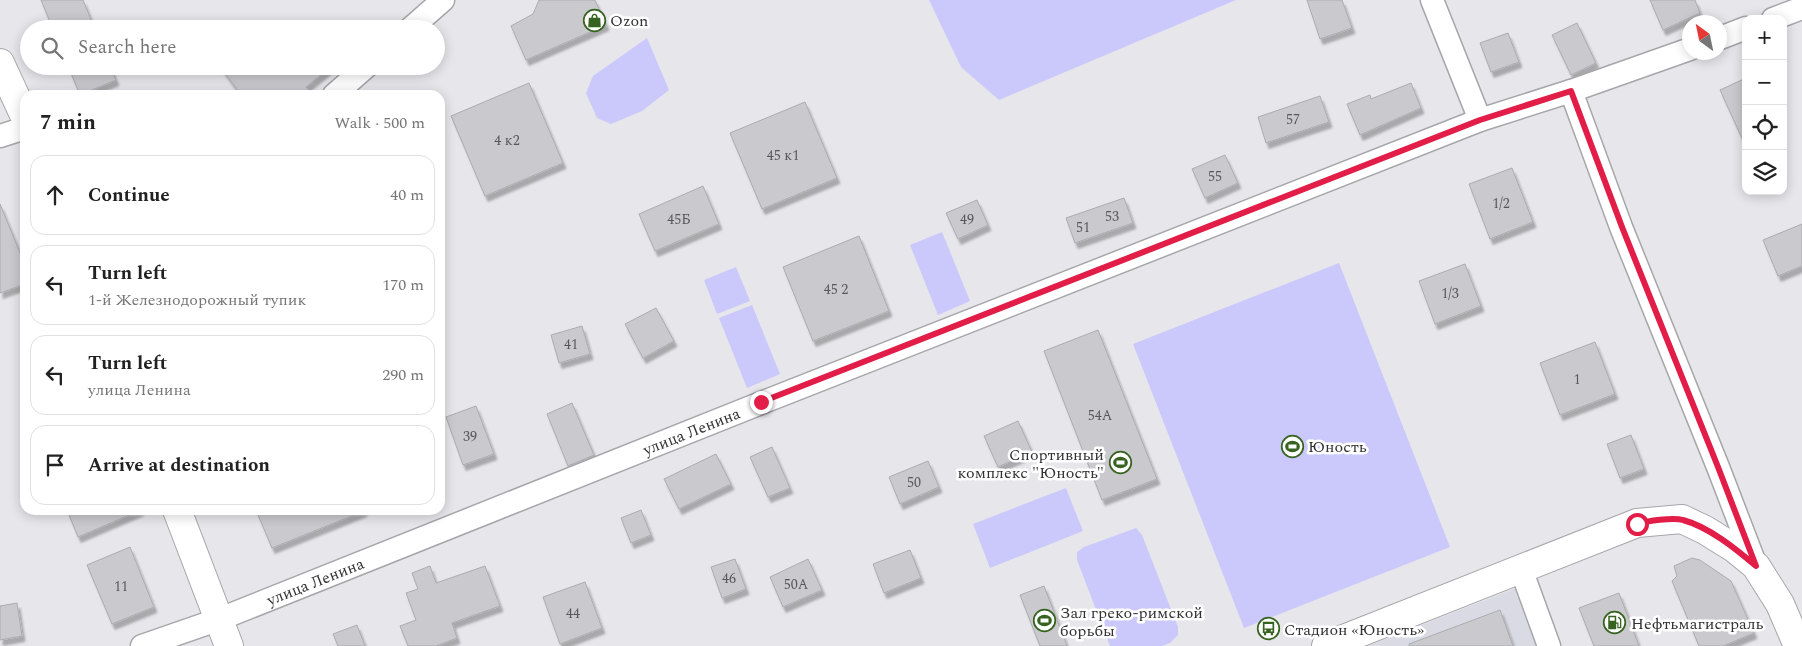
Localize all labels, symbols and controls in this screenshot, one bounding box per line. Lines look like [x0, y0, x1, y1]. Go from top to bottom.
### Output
shop icon: Ozon [582, 8, 606, 32]
place label: Ozon [610, 9, 648, 33]
north arrow [1682, 15, 1727, 60]
map controls [1742, 15, 1787, 195]
button: + [1742, 15, 1787, 60]
search box [20, 20, 445, 75]
text: Search here [78, 33, 177, 62]
icon: search [38, 34, 66, 62]
button: − [1742, 60, 1787, 105]
button: locate [1742, 105, 1787, 150]
text: 7 min [40, 107, 96, 139]
house number: 57 [1286, 109, 1300, 130]
text: Walk · 500 m [334, 111, 425, 135]
house number: 4 к2 [494, 130, 520, 151]
house number: 45 к1 [767, 145, 799, 166]
button: layers [1742, 150, 1787, 195]
house number: 55 [1208, 166, 1222, 187]
icon: ahead [41, 181, 69, 209]
text: Continue [88, 181, 170, 210]
text: 40 m [390, 183, 424, 207]
house number: 1/2 [1492, 193, 1510, 214]
house number: 53 [1105, 206, 1119, 227]
house number: 45Б [667, 209, 691, 230]
house number: 49 [960, 209, 974, 230]
house number: 51 [1076, 217, 1090, 238]
text: Turn left [88, 259, 167, 288]
icon: left [41, 271, 69, 299]
text: 170 m [382, 273, 424, 297]
house number: 45 2 [824, 279, 848, 300]
house number: 1/3 [1441, 283, 1459, 304]
text: 1-й Железнодорожный тупик [88, 288, 306, 312]
house number: 41 [564, 334, 578, 355]
text: Turn left [88, 349, 167, 378]
icon: left [41, 361, 69, 389]
text: 290 m [382, 363, 424, 387]
house number: 1 [1574, 369, 1581, 390]
text: улица Ленина [88, 378, 191, 402]
route end [750, 391, 773, 414]
street label: улица Ленина [638, 401, 744, 462]
house number: 54А [1088, 405, 1113, 426]
house number: 39 [463, 426, 477, 447]
sports icon: Юность [1280, 434, 1304, 458]
place label: Юность [1308, 435, 1367, 459]
place label: Спортивный комплекс "Юность" [957, 443, 1104, 485]
icon: arrive [41, 451, 69, 479]
text: Arrive at destination [88, 451, 270, 480]
sports icon: Спортивный комплекс "Юность" [1108, 451, 1132, 475]
house number: 50 [907, 472, 921, 493]
route start [1626, 513, 1649, 536]
street label: улица Ленина [262, 552, 368, 613]
house number: 46 [722, 568, 736, 589]
house number: 50А [784, 574, 809, 595]
house number: 11 [114, 576, 128, 597]
place label: Зал греко-римской борьбы [1060, 601, 1203, 643]
house number: 44 [566, 603, 580, 624]
sports icon: Зал греко-римской борьбы [1032, 609, 1056, 633]
fuel station icon: Нефтьмагистраль [1603, 611, 1627, 635]
place label: Нефтьмагистраль [1631, 612, 1763, 636]
bus stop icon: Стадион «Юность» [1256, 617, 1280, 641]
place label: Стадион «Юность» [1284, 618, 1424, 642]

